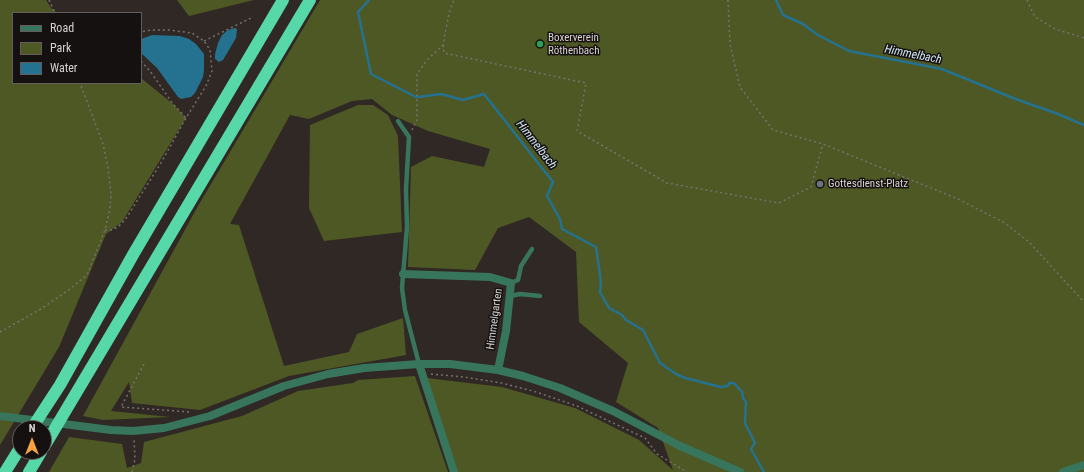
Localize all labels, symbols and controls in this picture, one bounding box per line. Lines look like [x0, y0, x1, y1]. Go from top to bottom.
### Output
legend [12, 12, 142, 84]
text: Road [50, 21, 74, 35]
place label: Boxerverein Röthenbach [548, 31, 599, 57]
marker: Boxerverein Röthenbach [535, 39, 545, 49]
text: Park [50, 41, 71, 55]
water label: Himmelbach [883, 42, 943, 68]
text: Water [50, 61, 78, 75]
water label: Himmelbach [513, 118, 559, 172]
place label: Gottesdienst-Platz [828, 177, 908, 191]
marker: Gottesdienst-Platz [815, 179, 825, 189]
street label: Himmelgarten [484, 288, 506, 350]
north arrow [12, 420, 52, 460]
text: N [29, 422, 35, 435]

